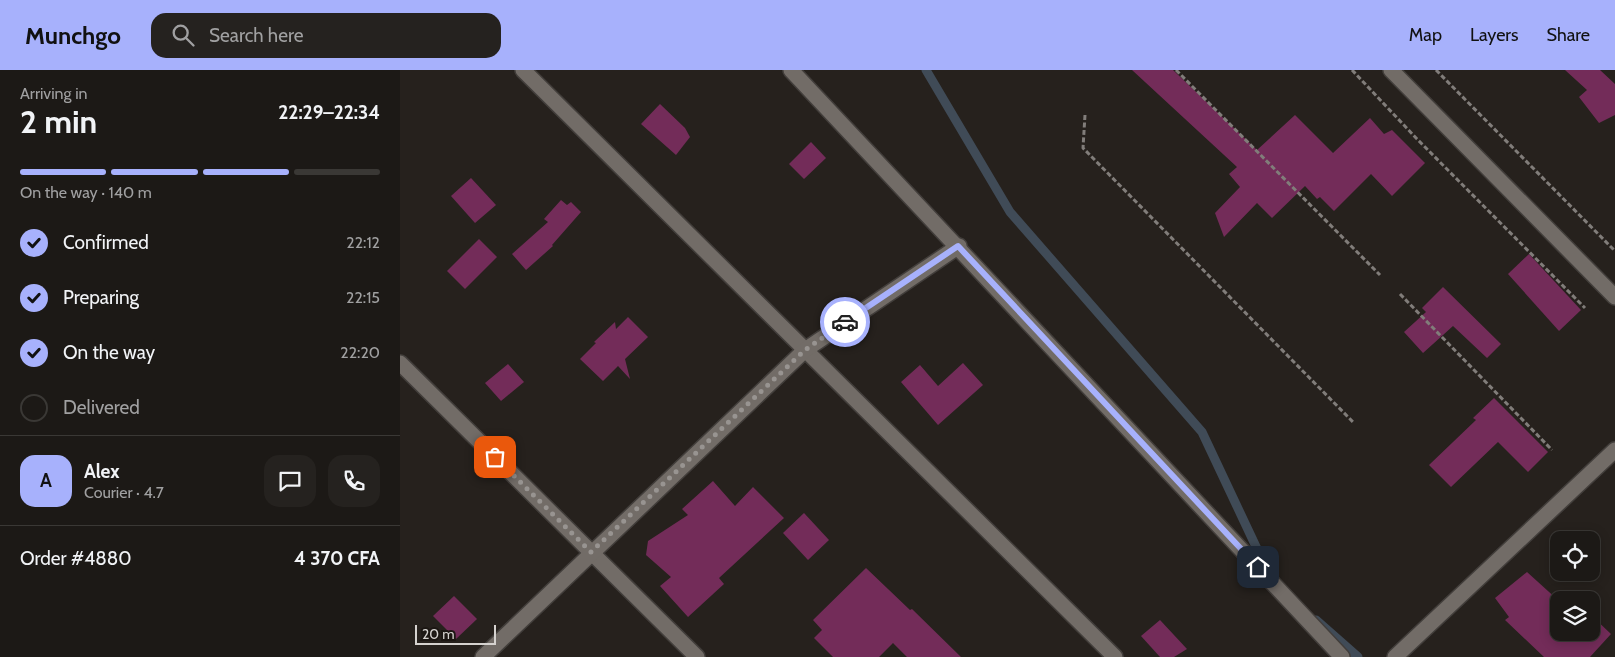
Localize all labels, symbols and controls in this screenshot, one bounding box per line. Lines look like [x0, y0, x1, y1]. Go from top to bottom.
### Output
search box [151, 13, 501, 58]
text: Munchgo [25, 21, 121, 50]
icon: search [169, 21, 197, 49]
text: Search here [209, 24, 303, 47]
text: Map [1409, 24, 1442, 46]
text: Layers [1470, 24, 1519, 46]
text: Share [1547, 24, 1590, 46]
text: Arriving in [20, 84, 87, 103]
text: 22:29–22:34 [278, 101, 380, 124]
text: 2 min [20, 102, 97, 141]
text: On the way · 140 m [20, 183, 152, 202]
icon: check [20, 229, 48, 257]
text: Confirmed [63, 231, 149, 254]
text: 22:12 [346, 233, 380, 252]
icon: check [20, 284, 48, 312]
text: Preparing [63, 286, 139, 309]
text: 22:15 [346, 288, 380, 307]
courier [820, 297, 870, 347]
icon: car [831, 308, 859, 336]
icon: check [20, 339, 48, 367]
text: On the way [63, 341, 155, 364]
text: 22:20 [340, 343, 380, 362]
text: Delivered [63, 396, 140, 419]
pin [474, 436, 516, 478]
icon: bag [481, 443, 509, 471]
button: chat [264, 455, 316, 507]
button: phone [328, 455, 380, 507]
text: Alex [84, 460, 120, 483]
text: A [40, 469, 52, 492]
text: Courier · 4.7 [84, 483, 164, 502]
map controls [1550, 531, 1600, 641]
button: locate [1550, 531, 1600, 581]
pin [1237, 546, 1279, 588]
text: Order #4880 [20, 547, 131, 570]
text: 4 370 CFA [294, 547, 380, 570]
icon: home [1244, 553, 1272, 581]
button: layers [1550, 591, 1600, 641]
scale bar [415, 622, 496, 645]
text: 20 m [422, 625, 455, 643]

